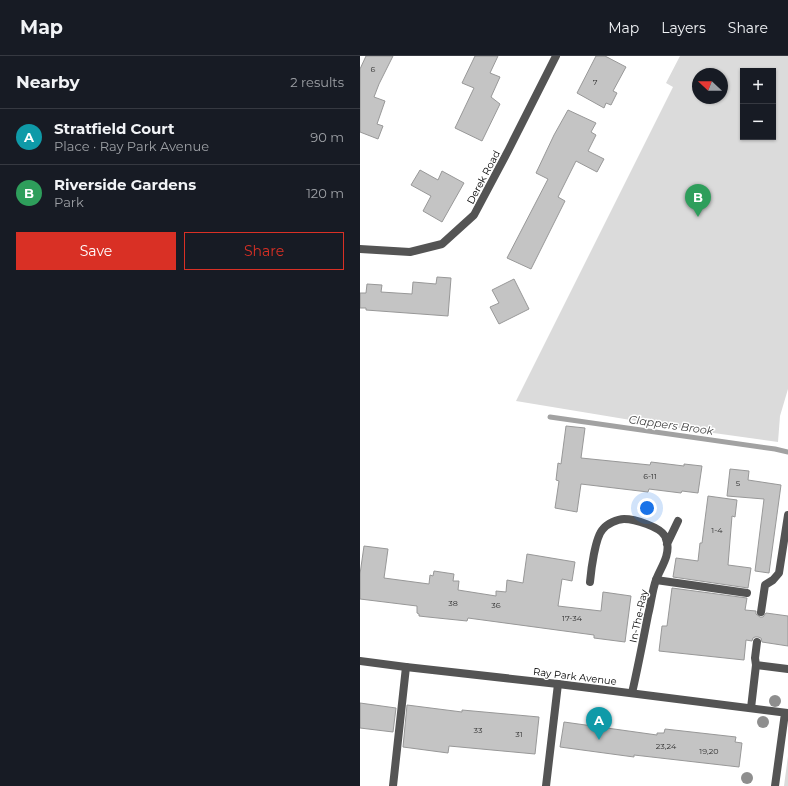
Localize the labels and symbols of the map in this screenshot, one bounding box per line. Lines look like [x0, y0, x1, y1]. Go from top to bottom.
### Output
house number: 6 [371, 64, 376, 74]
north arrow [692, 68, 728, 104]
house number: 7 [593, 77, 598, 87]
street label: Derek Road [464, 148, 503, 206]
pin: B [685, 184, 711, 217]
water label: Clappers Brook [628, 412, 715, 438]
house number: 6-11 [643, 471, 657, 481]
house number: 5 [736, 478, 741, 488]
your location [637, 498, 657, 518]
house number: 1-4 [711, 525, 723, 535]
street label: In-The-Ray [627, 588, 651, 644]
house number: 38 [448, 598, 458, 608]
house number: 36 [491, 600, 501, 610]
house number: 17-34 [562, 613, 583, 623]
street label: Ray Park Avenue [532, 665, 617, 688]
pin: A [586, 707, 612, 740]
house number: 33 [474, 725, 483, 735]
house number: 31 [515, 729, 523, 739]
house number: 23,24 [656, 741, 677, 751]
house number: 19,20 [699, 746, 719, 756]

